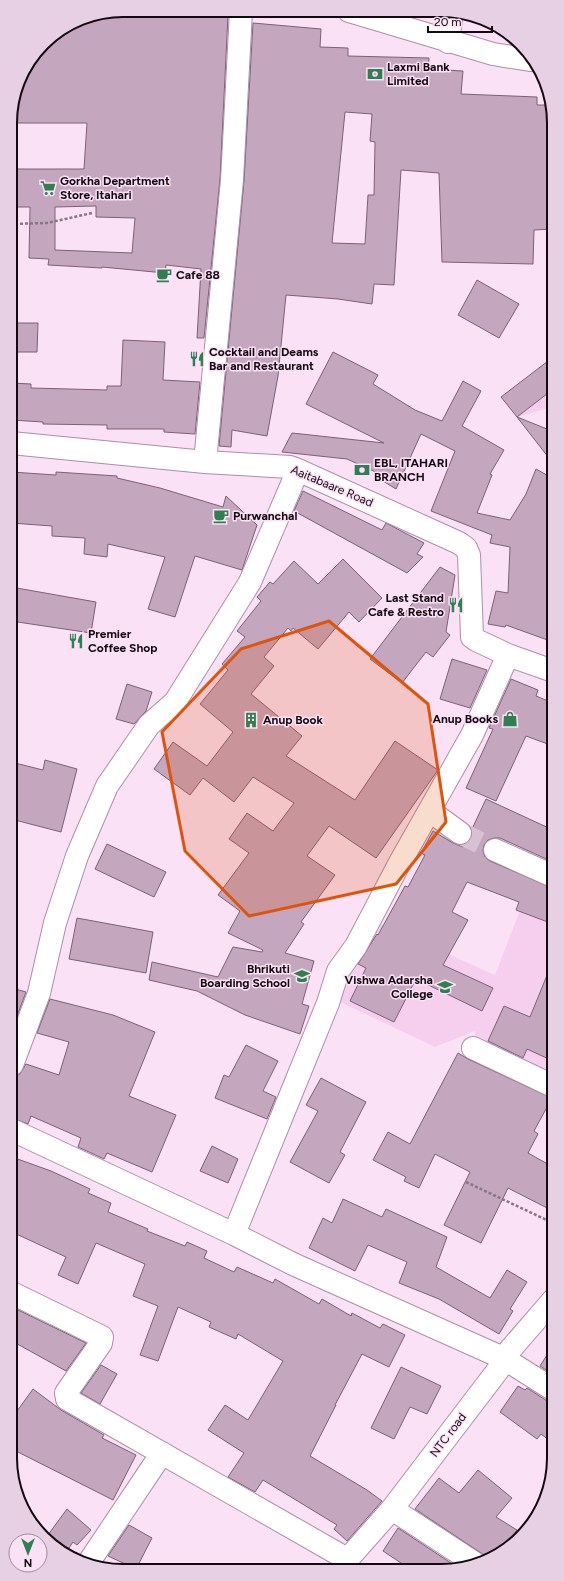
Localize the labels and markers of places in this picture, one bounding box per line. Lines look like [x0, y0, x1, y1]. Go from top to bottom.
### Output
place label: Laxmi Bank Limited [387, 60, 450, 88]
bank icon: Laxmi Bank Limited [366, 65, 384, 83]
place label: Gorkha Department Store, Itahari [60, 174, 170, 202]
supermarket icon: Gorkha Department Store, Itahari [39, 179, 57, 197]
cafe icon: Cafe 88 [155, 266, 173, 284]
place label: Cafe 88 [176, 268, 220, 282]
place label: Cocktail and Deams Bar and Restaurant [209, 345, 319, 373]
restaurant icon: Cocktail and Deams Bar and Restaurant [188, 350, 206, 368]
place label: EBL, ITAHARI BRANCH [374, 456, 448, 484]
bank icon: EBL, ITAHARI BRANCH [353, 461, 371, 479]
cafe icon: Purwanchal [212, 507, 230, 525]
place label: Purwanchal [233, 509, 297, 523]
place label: Last Stand Cafe & Restro [368, 591, 444, 619]
restaurant icon: Last Stand Cafe & Restro [447, 596, 465, 614]
place label: Premier Coffee Shop [88, 627, 157, 655]
restaurant icon: Premier Coffee Shop [67, 632, 85, 650]
shop icon: Anup Books [501, 710, 519, 728]
building icon: Anup Book [242, 711, 260, 729]
place label: Anup Books [432, 712, 498, 726]
place label: Anup Book [263, 713, 324, 727]
place label: Bhrikuti Boarding School [200, 962, 290, 990]
school or university icon: Bhrikuti Boarding School [293, 967, 311, 985]
place label: Vishwa Adarsha College [344, 973, 433, 1001]
school or university icon: Vishwa Adarsha College [436, 978, 454, 996]

